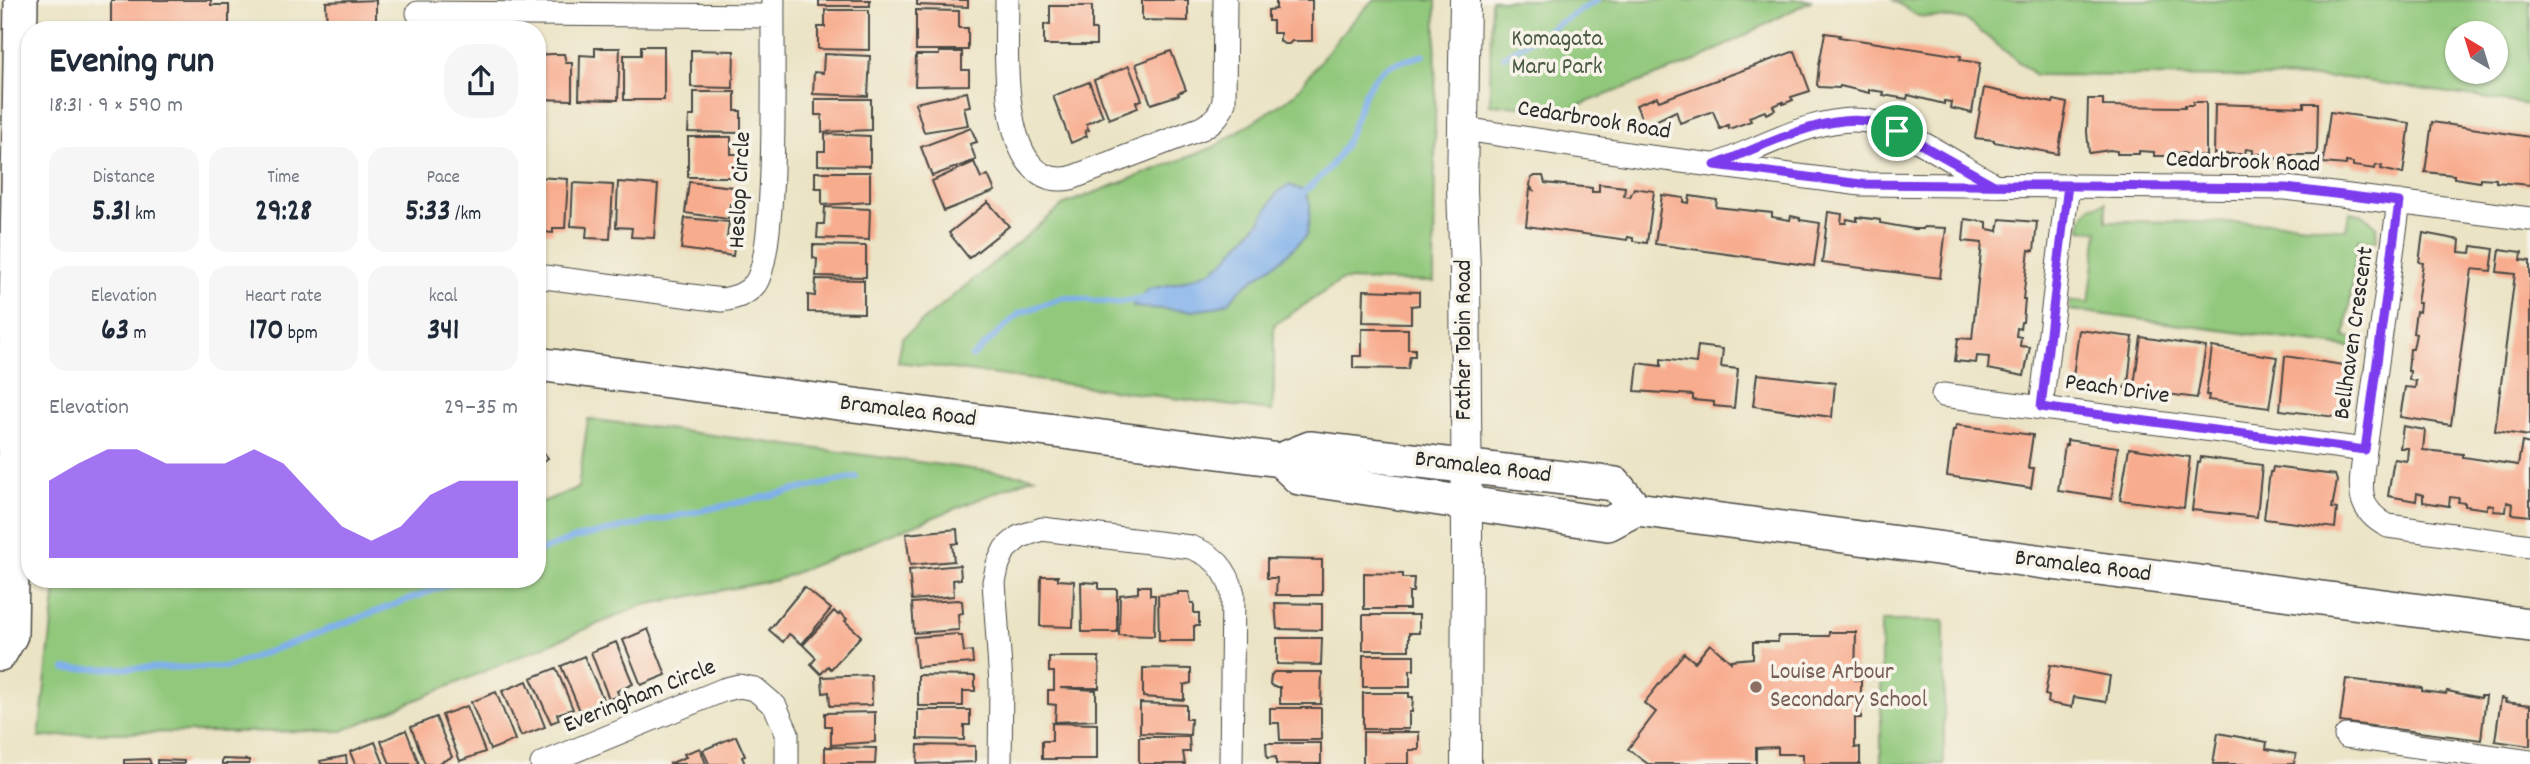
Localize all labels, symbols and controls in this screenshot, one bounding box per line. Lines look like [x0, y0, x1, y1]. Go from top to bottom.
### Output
north arrow [2445, 21, 2508, 84]
map controls [2445, 21, 2508, 84]
park label: Komagata Maru Park [1511, 23, 1603, 85]
text: Evening run [49, 36, 214, 91]
button: share [444, 44, 518, 118]
text: 18:31 · 9 × 590 m [49, 90, 183, 123]
street label: Cedarbrook Road [1515, 92, 1673, 150]
pin [1867, 101, 1927, 161]
icon: arrive [1878, 112, 1916, 150]
street label: Heslop Circle [721, 131, 761, 249]
street label: Cedarbrook Road [2165, 143, 2321, 183]
text: Distance [93, 165, 155, 192]
text: Time [267, 165, 300, 192]
text: Pace [426, 165, 460, 192]
text: 5.31 [92, 192, 131, 235]
text: 29:28 [255, 192, 312, 235]
text: 5:33 [405, 192, 451, 235]
text: km [131, 202, 156, 229]
text: /km [451, 202, 481, 229]
street label: Bellhaven Crescent [2326, 244, 2384, 422]
street label: Father Tobin Road [1448, 259, 1482, 421]
text: Elevation [91, 284, 157, 311]
text: Heart rate [245, 284, 322, 311]
text: kcal [429, 284, 458, 311]
text: 63 [101, 311, 129, 354]
text: 170 [249, 311, 284, 354]
text: 341 [427, 311, 459, 354]
text: m [129, 321, 147, 348]
text: bpm [284, 321, 318, 348]
street label: Peach Drive [2063, 366, 2171, 414]
street label: Bramalea Road [838, 387, 978, 437]
text: Elevation [49, 392, 129, 425]
text: 29–35 m [444, 392, 518, 425]
street label: Bramalea Road [1413, 443, 1553, 493]
street label: Bramalea Road [2013, 542, 2153, 592]
street label: Everingham Circle [559, 651, 721, 743]
place label: Louise Arbour Secondary School [1770, 656, 1928, 718]
marker: Louise Arbour Secondary School [1748, 679, 1764, 695]

